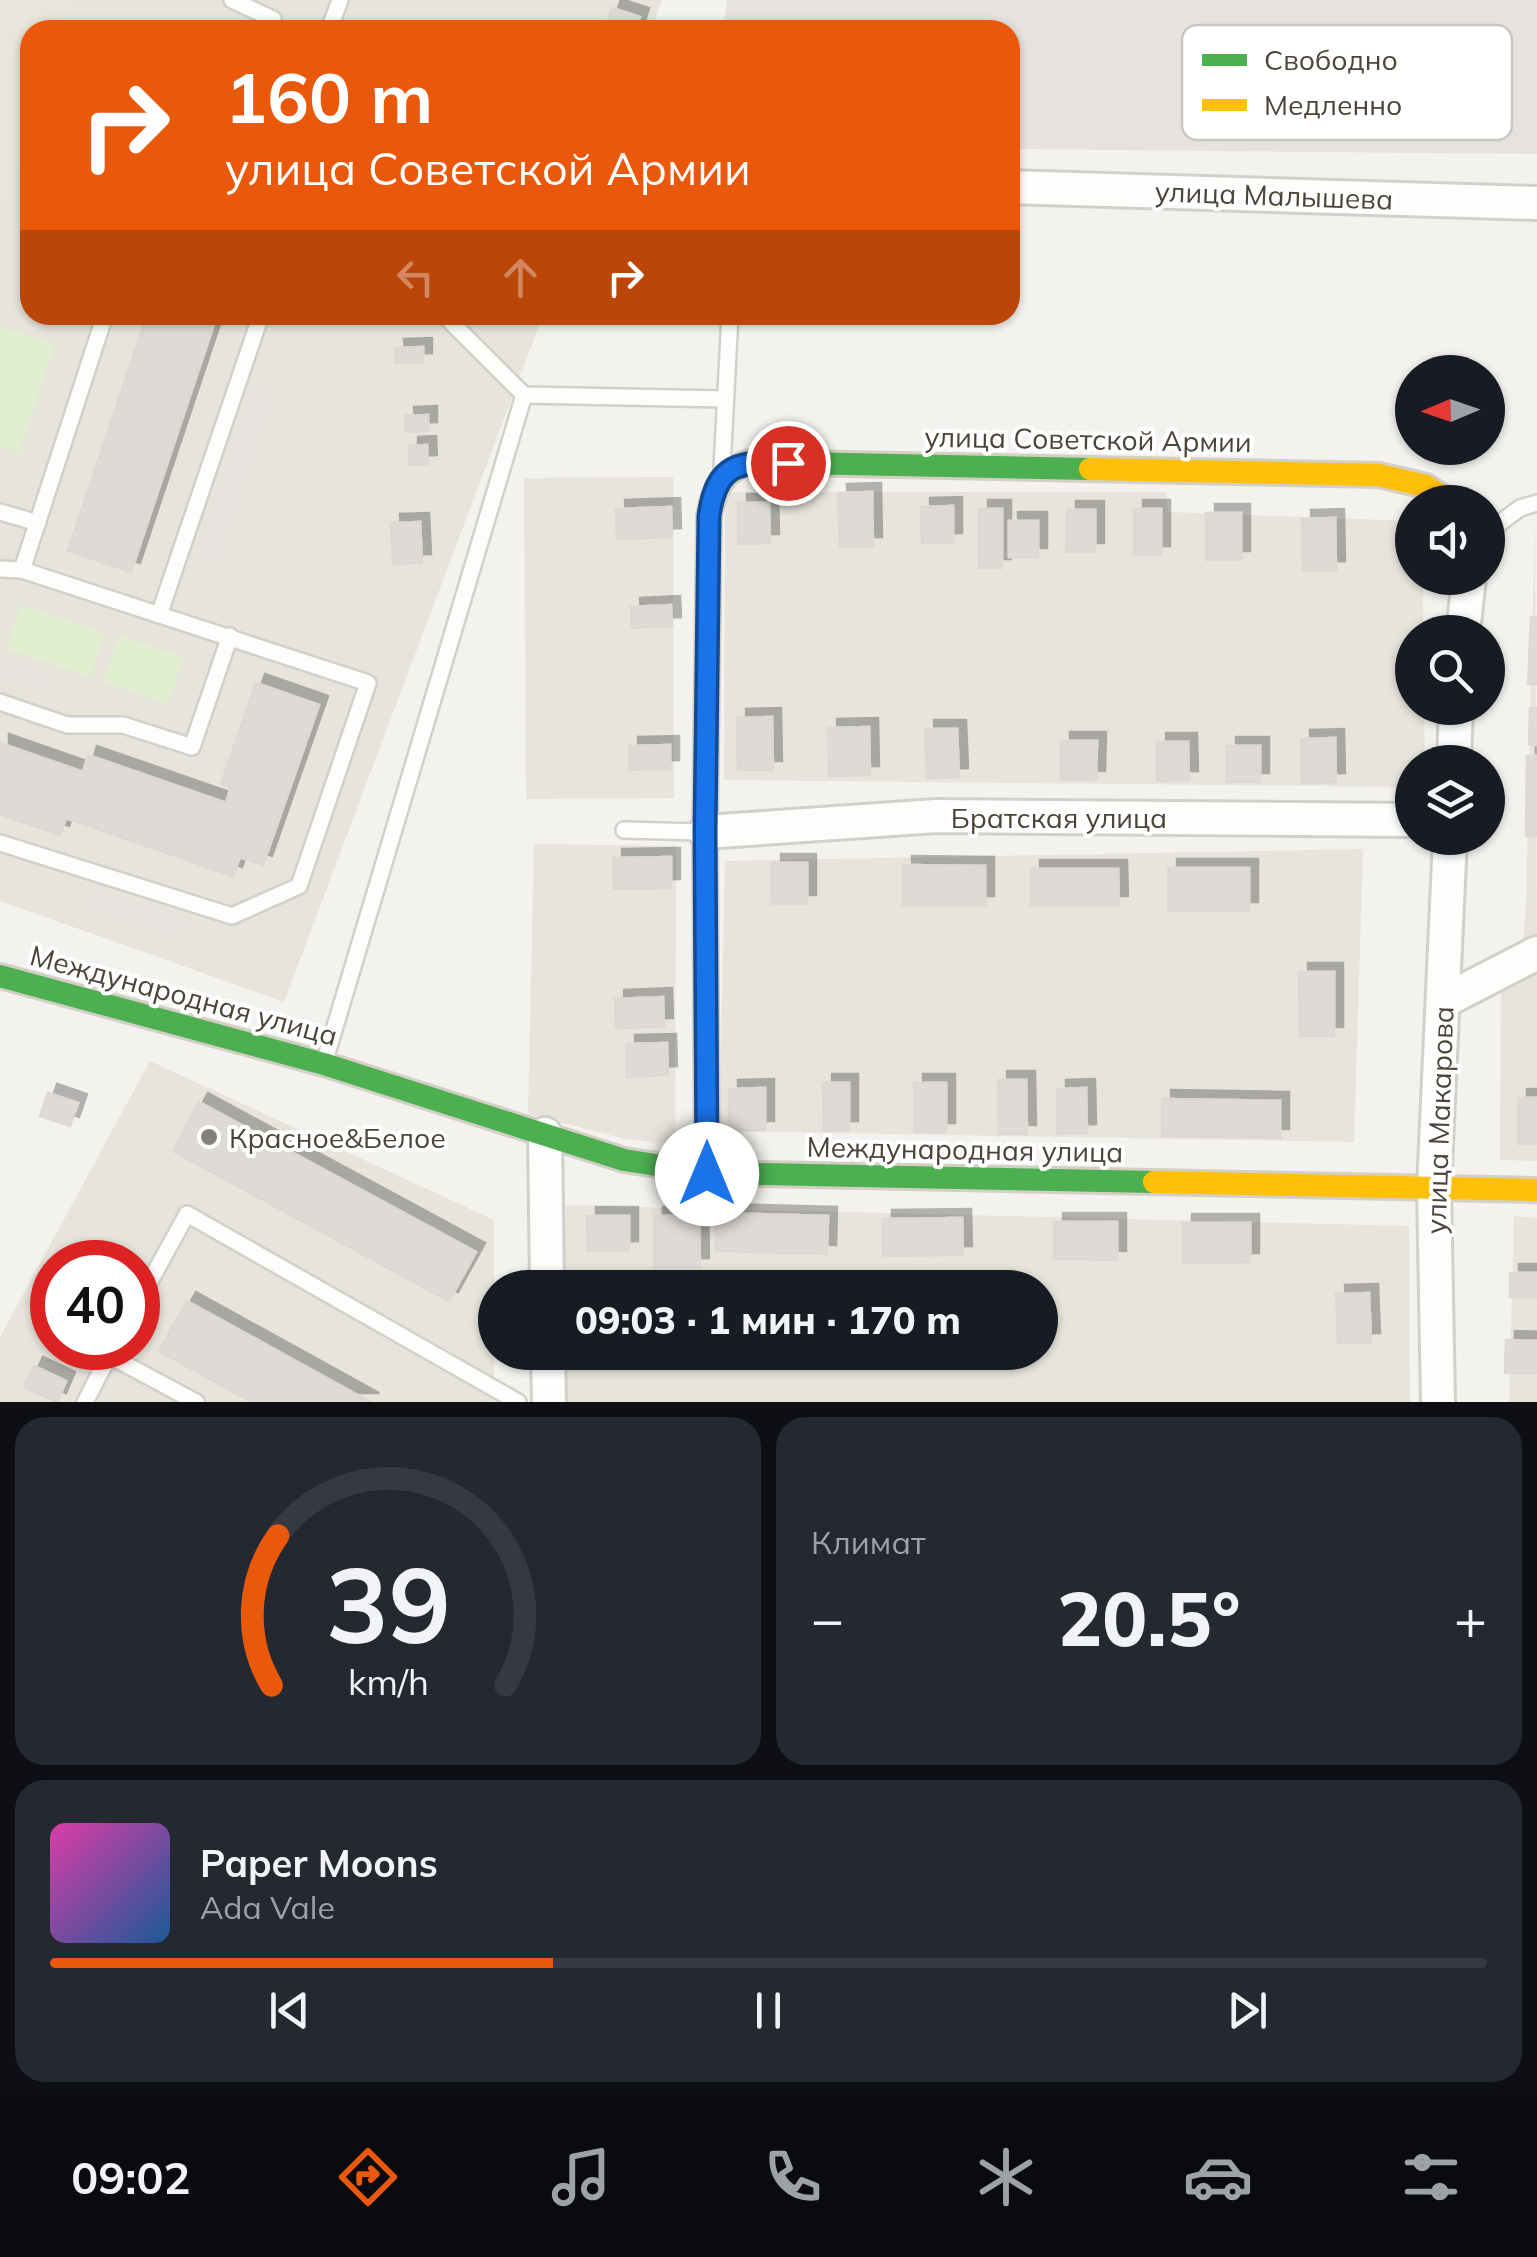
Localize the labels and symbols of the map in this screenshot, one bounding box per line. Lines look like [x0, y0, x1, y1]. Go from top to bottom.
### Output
legend [1182, 25, 1512, 140]
text: Свободно [1264, 42, 1398, 77]
text: Медленно [1264, 87, 1402, 122]
street label: улица Малышева [1154, 173, 1394, 217]
north arrow [1395, 355, 1505, 465]
street label: улица Советской Армии [924, 419, 1252, 459]
pin [746, 421, 831, 506]
street label: Братская улица [951, 800, 1167, 835]
street label: Международная улица [27, 937, 341, 1053]
street label: улица Макарова [1418, 1005, 1460, 1235]
place label: Красное&Белое [229, 1120, 446, 1155]
position arrow [655, 1122, 759, 1226]
marker: Красное&Белое [198, 1126, 220, 1148]
street label: Международная улица [806, 1129, 1124, 1169]
speed limit sign: 40 [30, 1240, 160, 1370]

